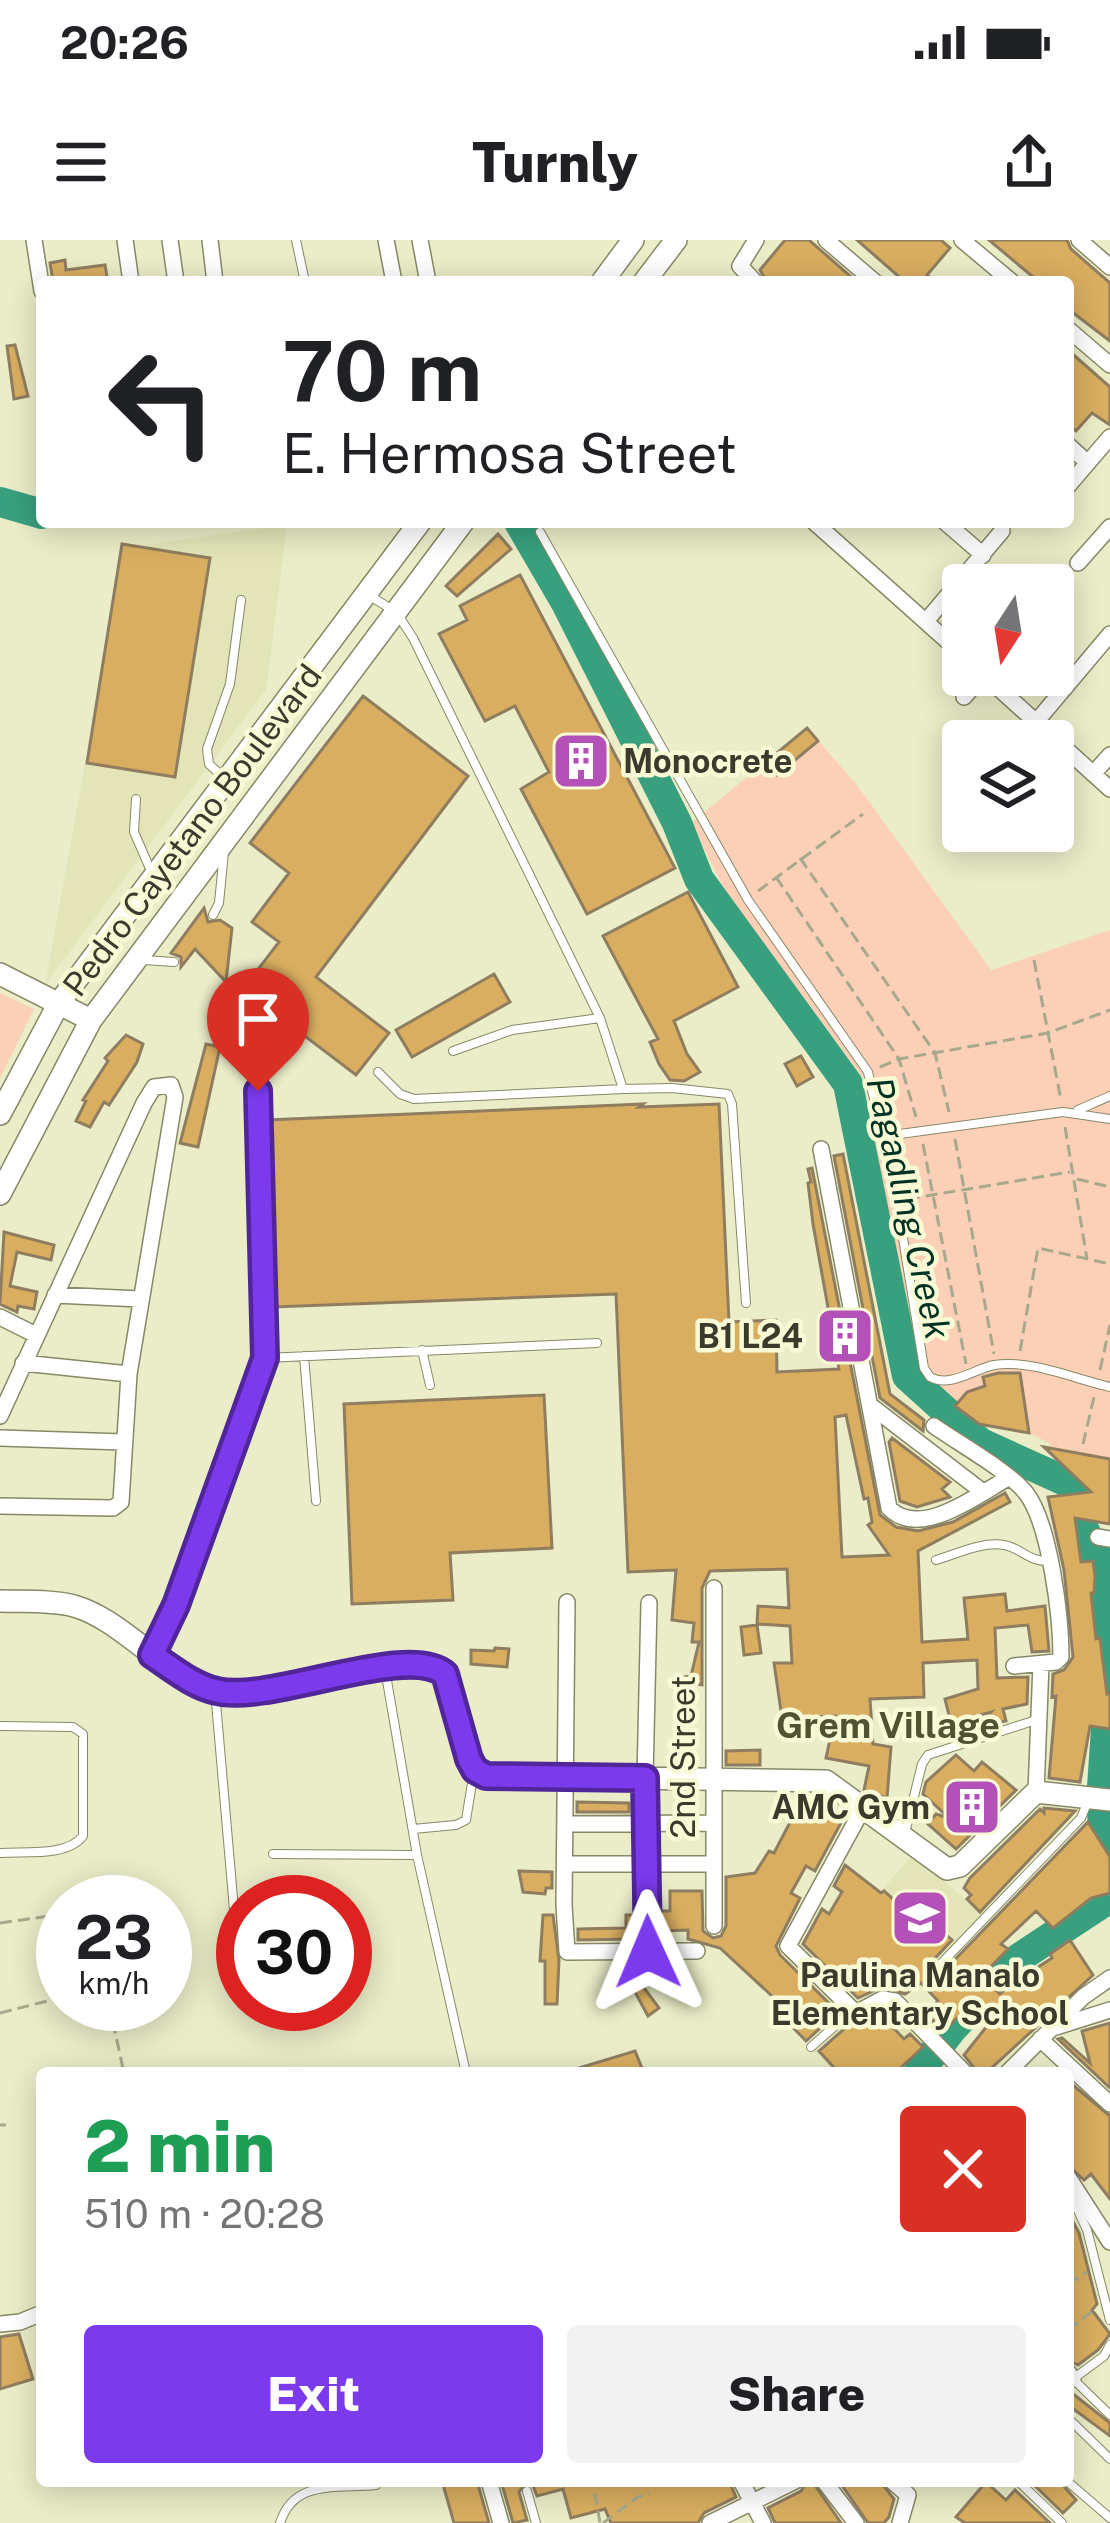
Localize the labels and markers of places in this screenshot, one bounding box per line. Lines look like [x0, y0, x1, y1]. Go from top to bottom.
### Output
building icon: Monocrete [550, 730, 612, 792]
place label: Monocrete [623, 742, 793, 780]
pin [207, 968, 309, 1091]
building icon: B1 L24 [814, 1305, 876, 1367]
place label: B1 L24 [697, 1317, 803, 1355]
building icon: AMC Gym [941, 1776, 1003, 1838]
place label: AMC Gym [771, 1788, 930, 1826]
school or university icon: Paulina Manalo Elementary School [889, 1887, 951, 1949]
place label: Paulina Manalo Elementary School [771, 1956, 1069, 2032]

